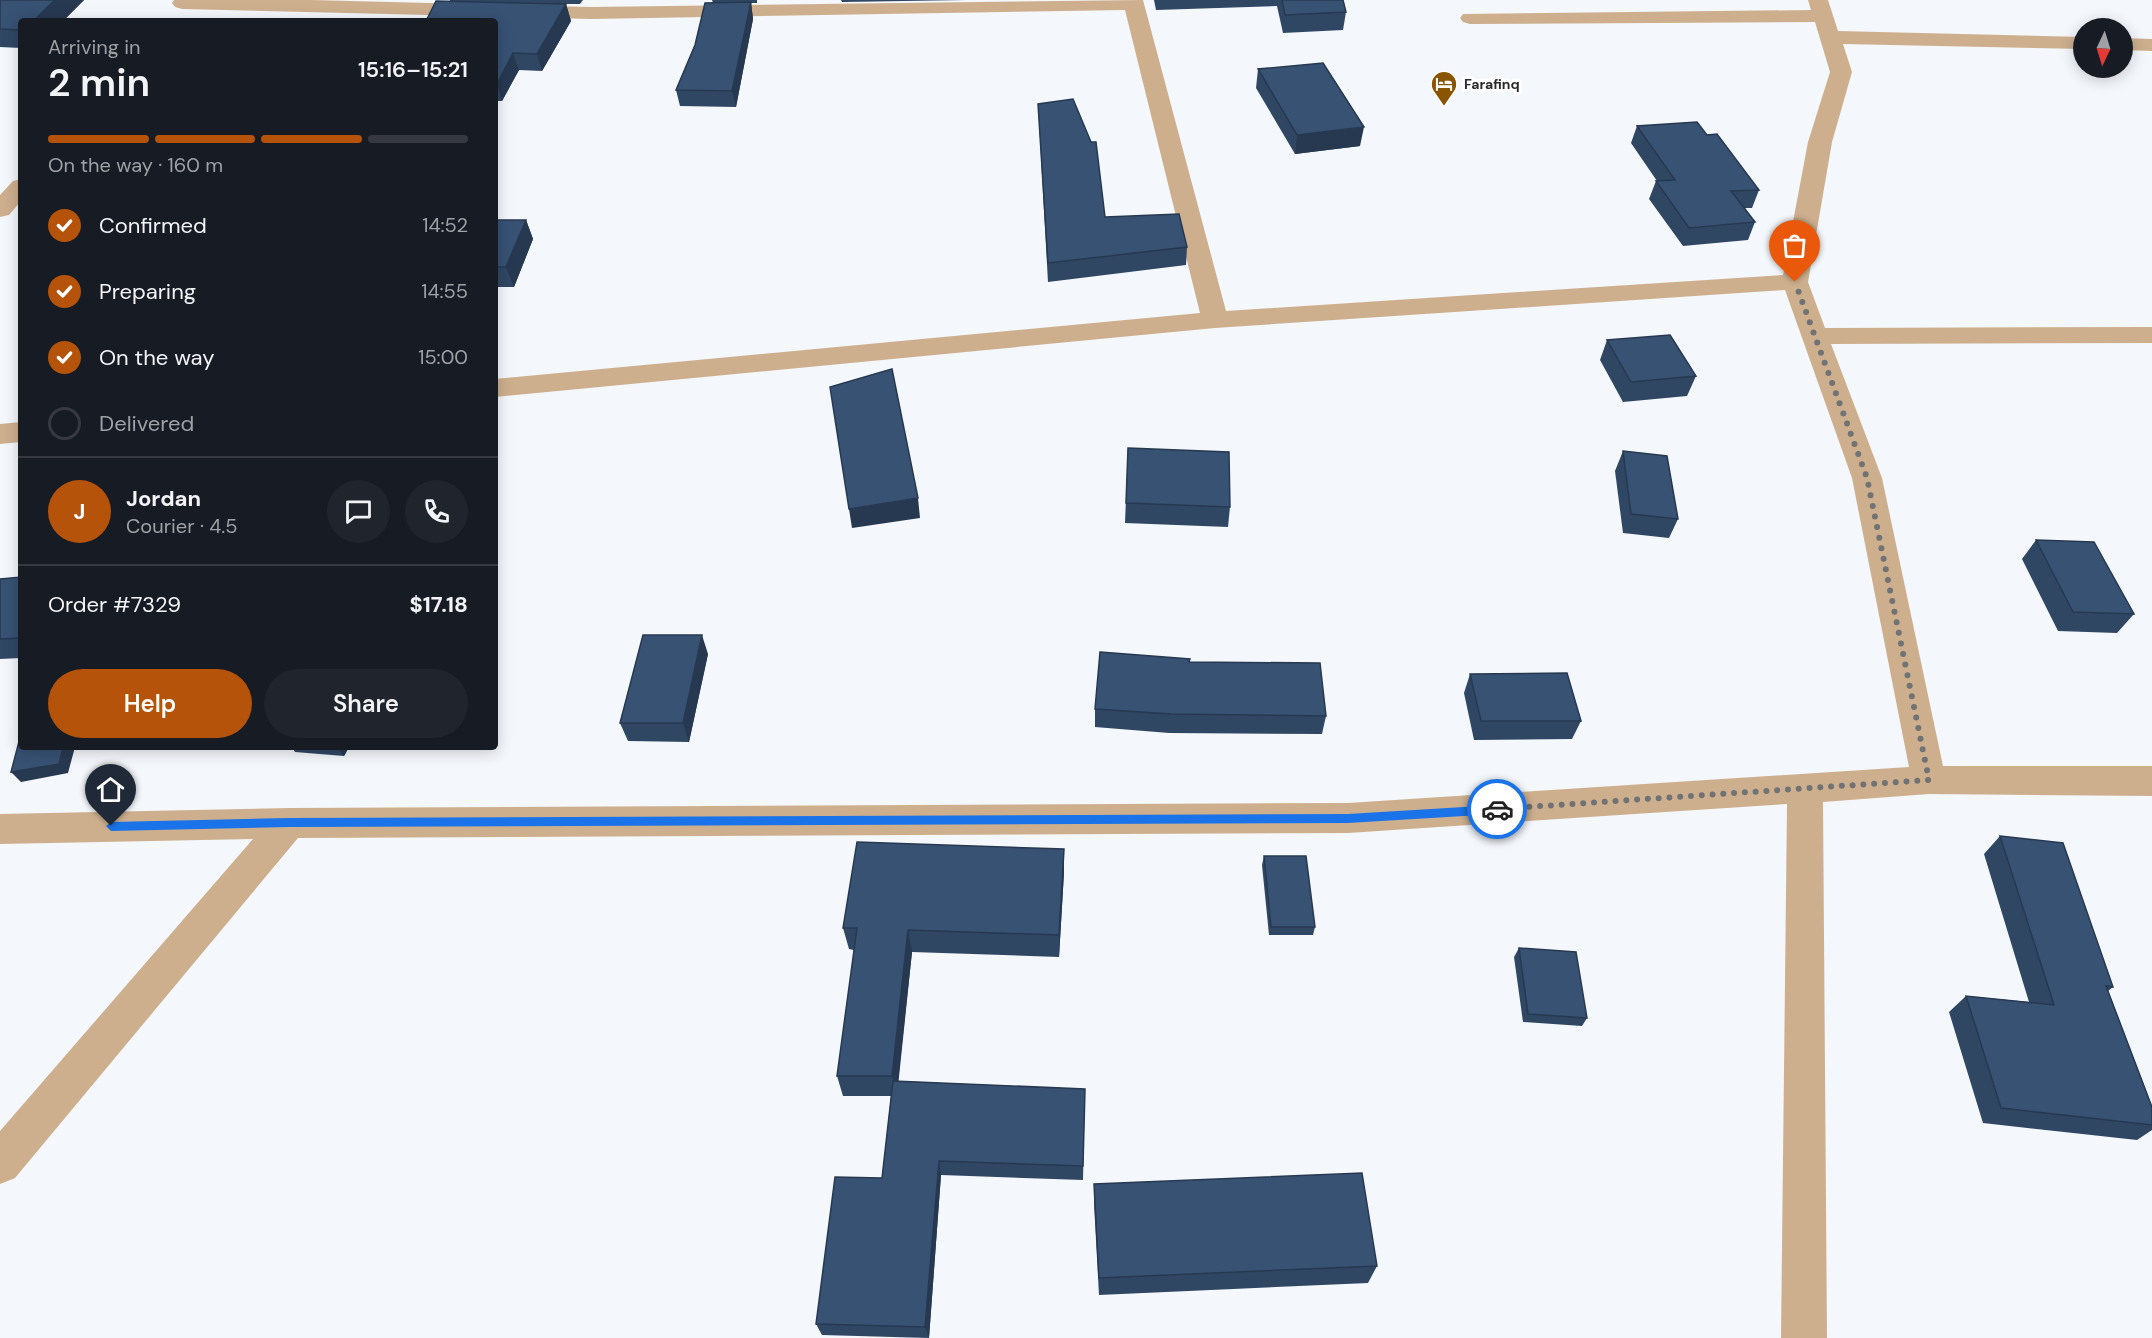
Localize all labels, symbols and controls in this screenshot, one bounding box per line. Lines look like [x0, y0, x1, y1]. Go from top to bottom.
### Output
north arrow [2073, 18, 2133, 78]
map controls [2073, 18, 2133, 78]
text: Arriving in [48, 34, 140, 60]
text: 15:16–15:21 [358, 55, 468, 84]
text: 2 min [48, 57, 150, 108]
hotel icon: Farafinq [1429, 69, 1459, 107]
place label: Farafinq [1464, 75, 1520, 93]
text: On the way · 160 m [48, 152, 223, 178]
icon: check [48, 209, 81, 242]
text: Confirmed [99, 211, 207, 240]
text: 14:52 [422, 212, 468, 238]
pin [1769, 220, 1820, 282]
icon: bag [1778, 229, 1811, 262]
icon: check [48, 275, 81, 308]
text: Preparing [99, 277, 196, 306]
text: 14:55 [421, 278, 468, 304]
icon: check [48, 341, 81, 374]
text: On the way [99, 343, 214, 372]
text: 15:00 [418, 344, 468, 370]
text: Delivered [99, 409, 194, 438]
button: chat [327, 480, 390, 543]
button: phone [405, 480, 468, 543]
text: Jordan [126, 484, 201, 513]
text: J [74, 497, 85, 526]
text: Courier · 4.5 [126, 513, 238, 539]
text: Order #7329 [48, 590, 181, 619]
text: $17.18 [409, 590, 468, 619]
button: Help [48, 669, 252, 738]
button: Share [264, 669, 468, 738]
pin [85, 764, 136, 826]
icon: home [94, 773, 127, 806]
courier [1467, 779, 1527, 839]
icon: car [1481, 793, 1514, 826]

